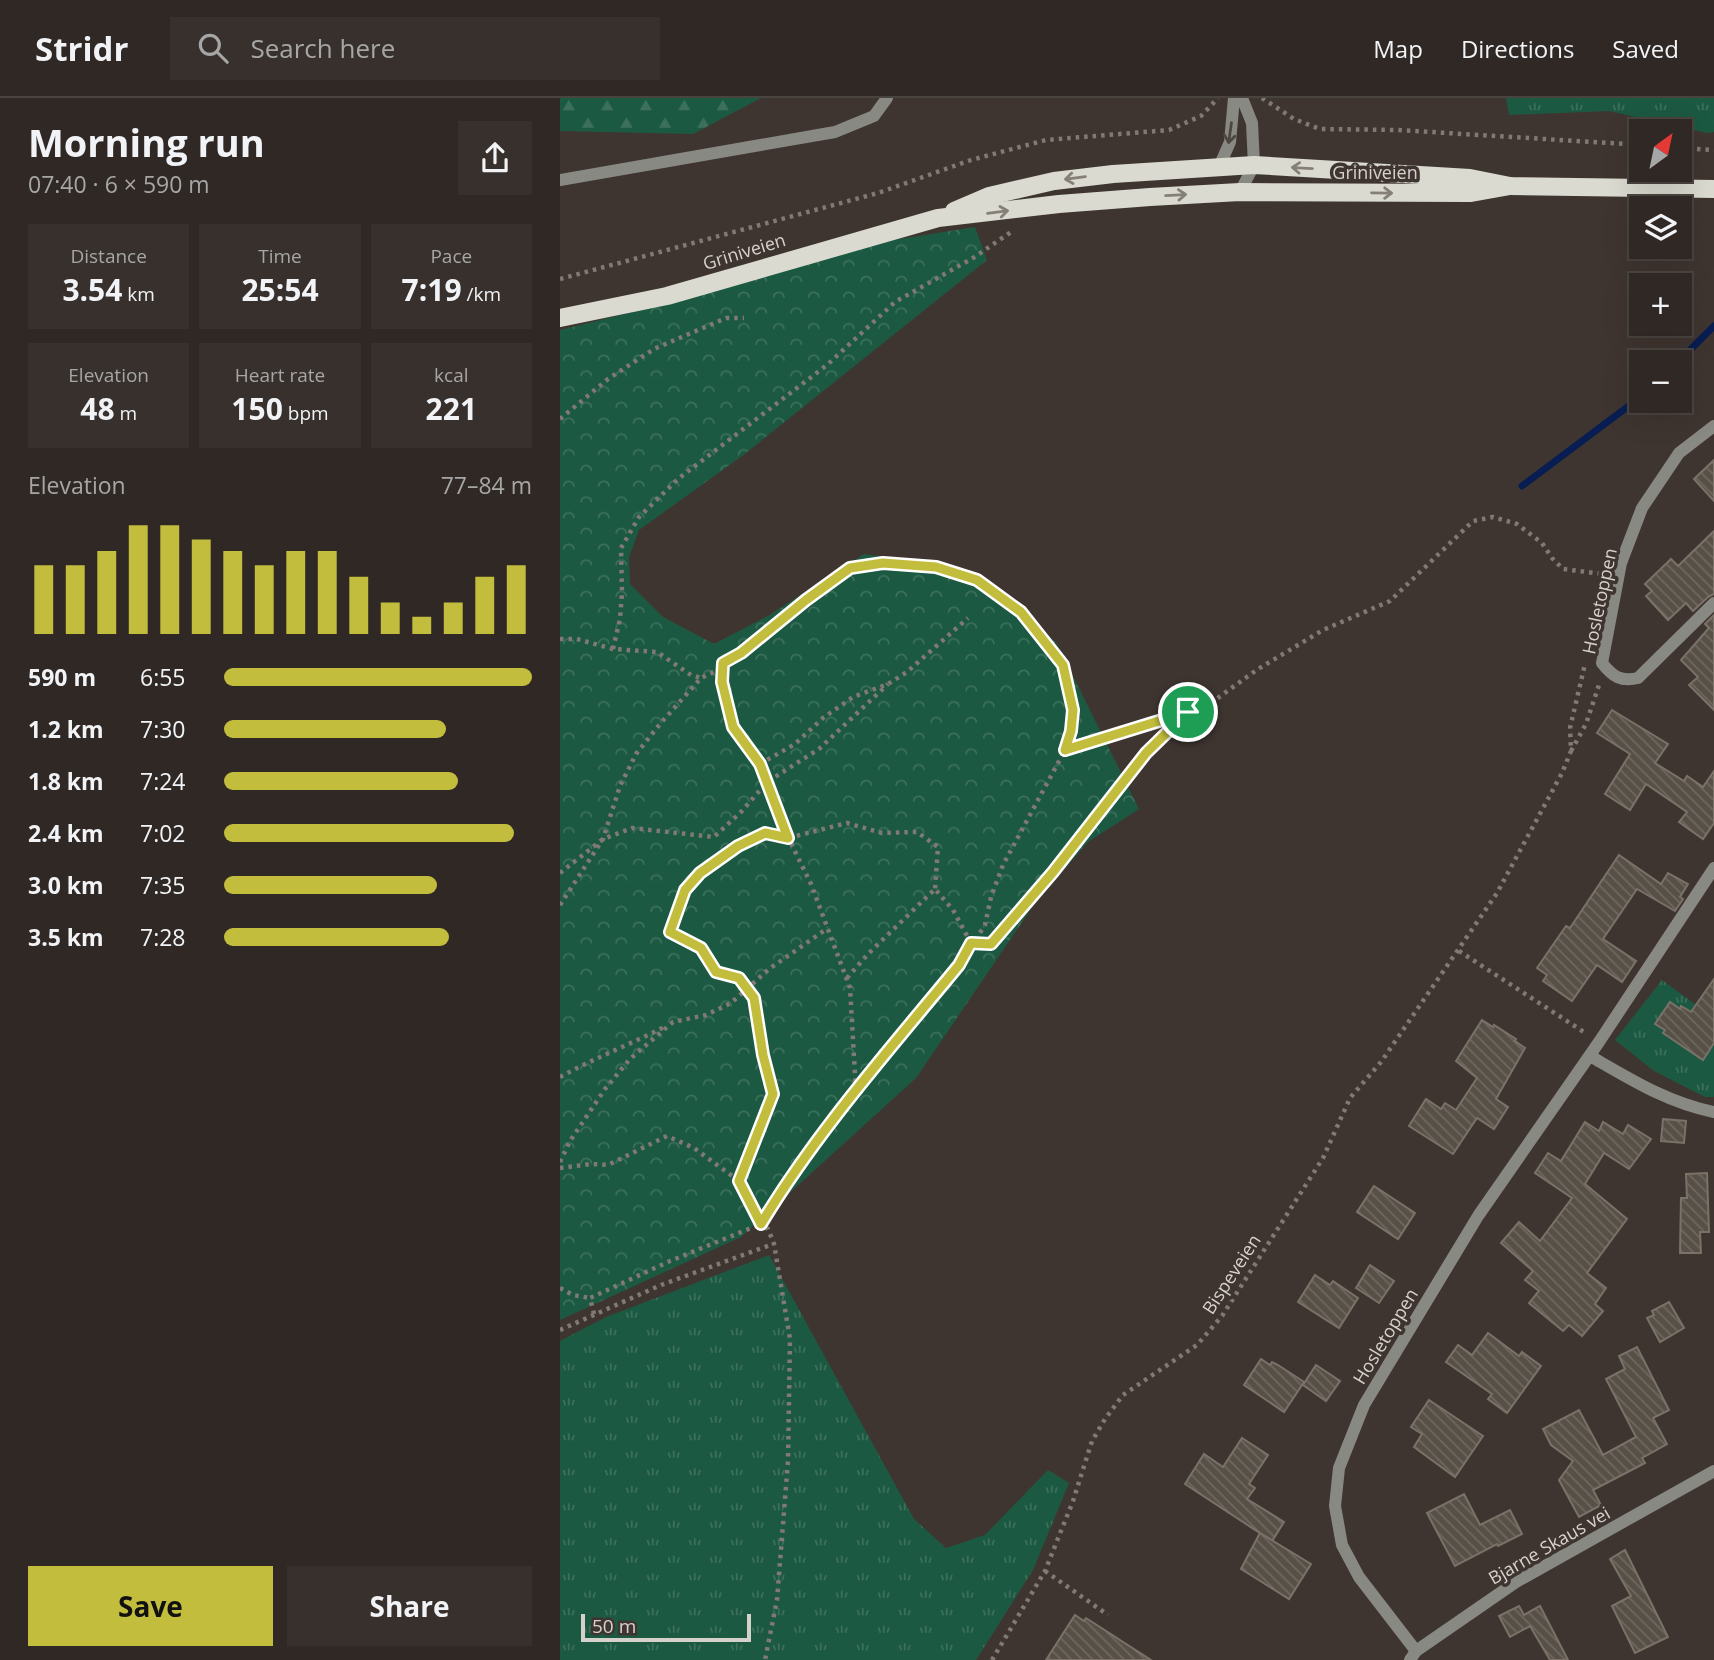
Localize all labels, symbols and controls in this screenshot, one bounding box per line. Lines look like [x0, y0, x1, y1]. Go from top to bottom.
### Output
search box [170, 17, 660, 80]
text: Stridr [35, 26, 128, 71]
icon: search [194, 29, 232, 67]
text: Search here [250, 30, 395, 66]
text: Map [1373, 32, 1423, 65]
text: Directions [1461, 32, 1574, 65]
text: Saved [1612, 32, 1679, 65]
text: Morning run [28, 116, 265, 168]
north arrow [1629, 119, 1692, 182]
map controls [1629, 119, 1692, 413]
button: share [458, 121, 532, 195]
one-way arrow [1223, 121, 1236, 144]
street label: Griniveien [1332, 160, 1418, 184]
one-way arrow [1291, 161, 1314, 174]
text: 07:40 · 6 × 590 m [28, 168, 210, 200]
one-way arrow [1064, 172, 1087, 185]
one-way arrow [1370, 186, 1393, 200]
one-way arrow [1164, 189, 1187, 202]
button: layers [1629, 196, 1692, 259]
one-way arrow [986, 205, 1009, 218]
street label: Griniveien [700, 227, 788, 275]
text: Distance [70, 243, 147, 269]
text: Time [258, 243, 302, 269]
text: Pace [430, 243, 472, 269]
text: 3.54 [62, 269, 122, 310]
text: 25:54 [241, 269, 319, 310]
text: 7:19 [402, 269, 462, 310]
button: + [1629, 273, 1692, 336]
text: km [122, 281, 155, 307]
text: /km [462, 281, 501, 307]
button: − [1629, 350, 1692, 413]
text: Elevation [68, 362, 149, 388]
text: Heart rate [235, 362, 325, 388]
text: kcal [434, 362, 469, 388]
text: 48 [80, 388, 115, 429]
text: 150 [231, 388, 283, 429]
text: 221 [426, 388, 477, 429]
text: m [115, 400, 137, 426]
text: bpm [283, 400, 329, 426]
text: Elevation [28, 469, 126, 501]
text: 77–84 m [441, 469, 532, 501]
street label: Hosletoppen [1576, 546, 1622, 656]
text: 590 m [28, 661, 96, 693]
text: 6:55 [140, 661, 186, 693]
pin [1158, 682, 1218, 742]
icon: arrive [1169, 693, 1207, 731]
text: 1.2 km [28, 713, 104, 745]
text: 7:30 [140, 713, 186, 745]
text: 1.8 km [28, 765, 104, 797]
text: 7:24 [140, 765, 186, 797]
text: 2.4 km [28, 817, 104, 849]
text: 7:02 [140, 817, 186, 849]
text: 3.0 km [28, 869, 104, 901]
text: 7:35 [140, 869, 186, 901]
text: 3.5 km [28, 921, 104, 953]
text: 7:28 [140, 921, 186, 953]
street label: Bispeveien [1196, 1229, 1266, 1319]
street label: Hosletoppen [1347, 1284, 1423, 1388]
street label: Bjarne Skaus vei [1484, 1500, 1614, 1590]
button: Save [28, 1566, 273, 1646]
button: Share [287, 1566, 532, 1646]
scale bar [581, 1611, 751, 1643]
text: 50 m [592, 1613, 636, 1639]

